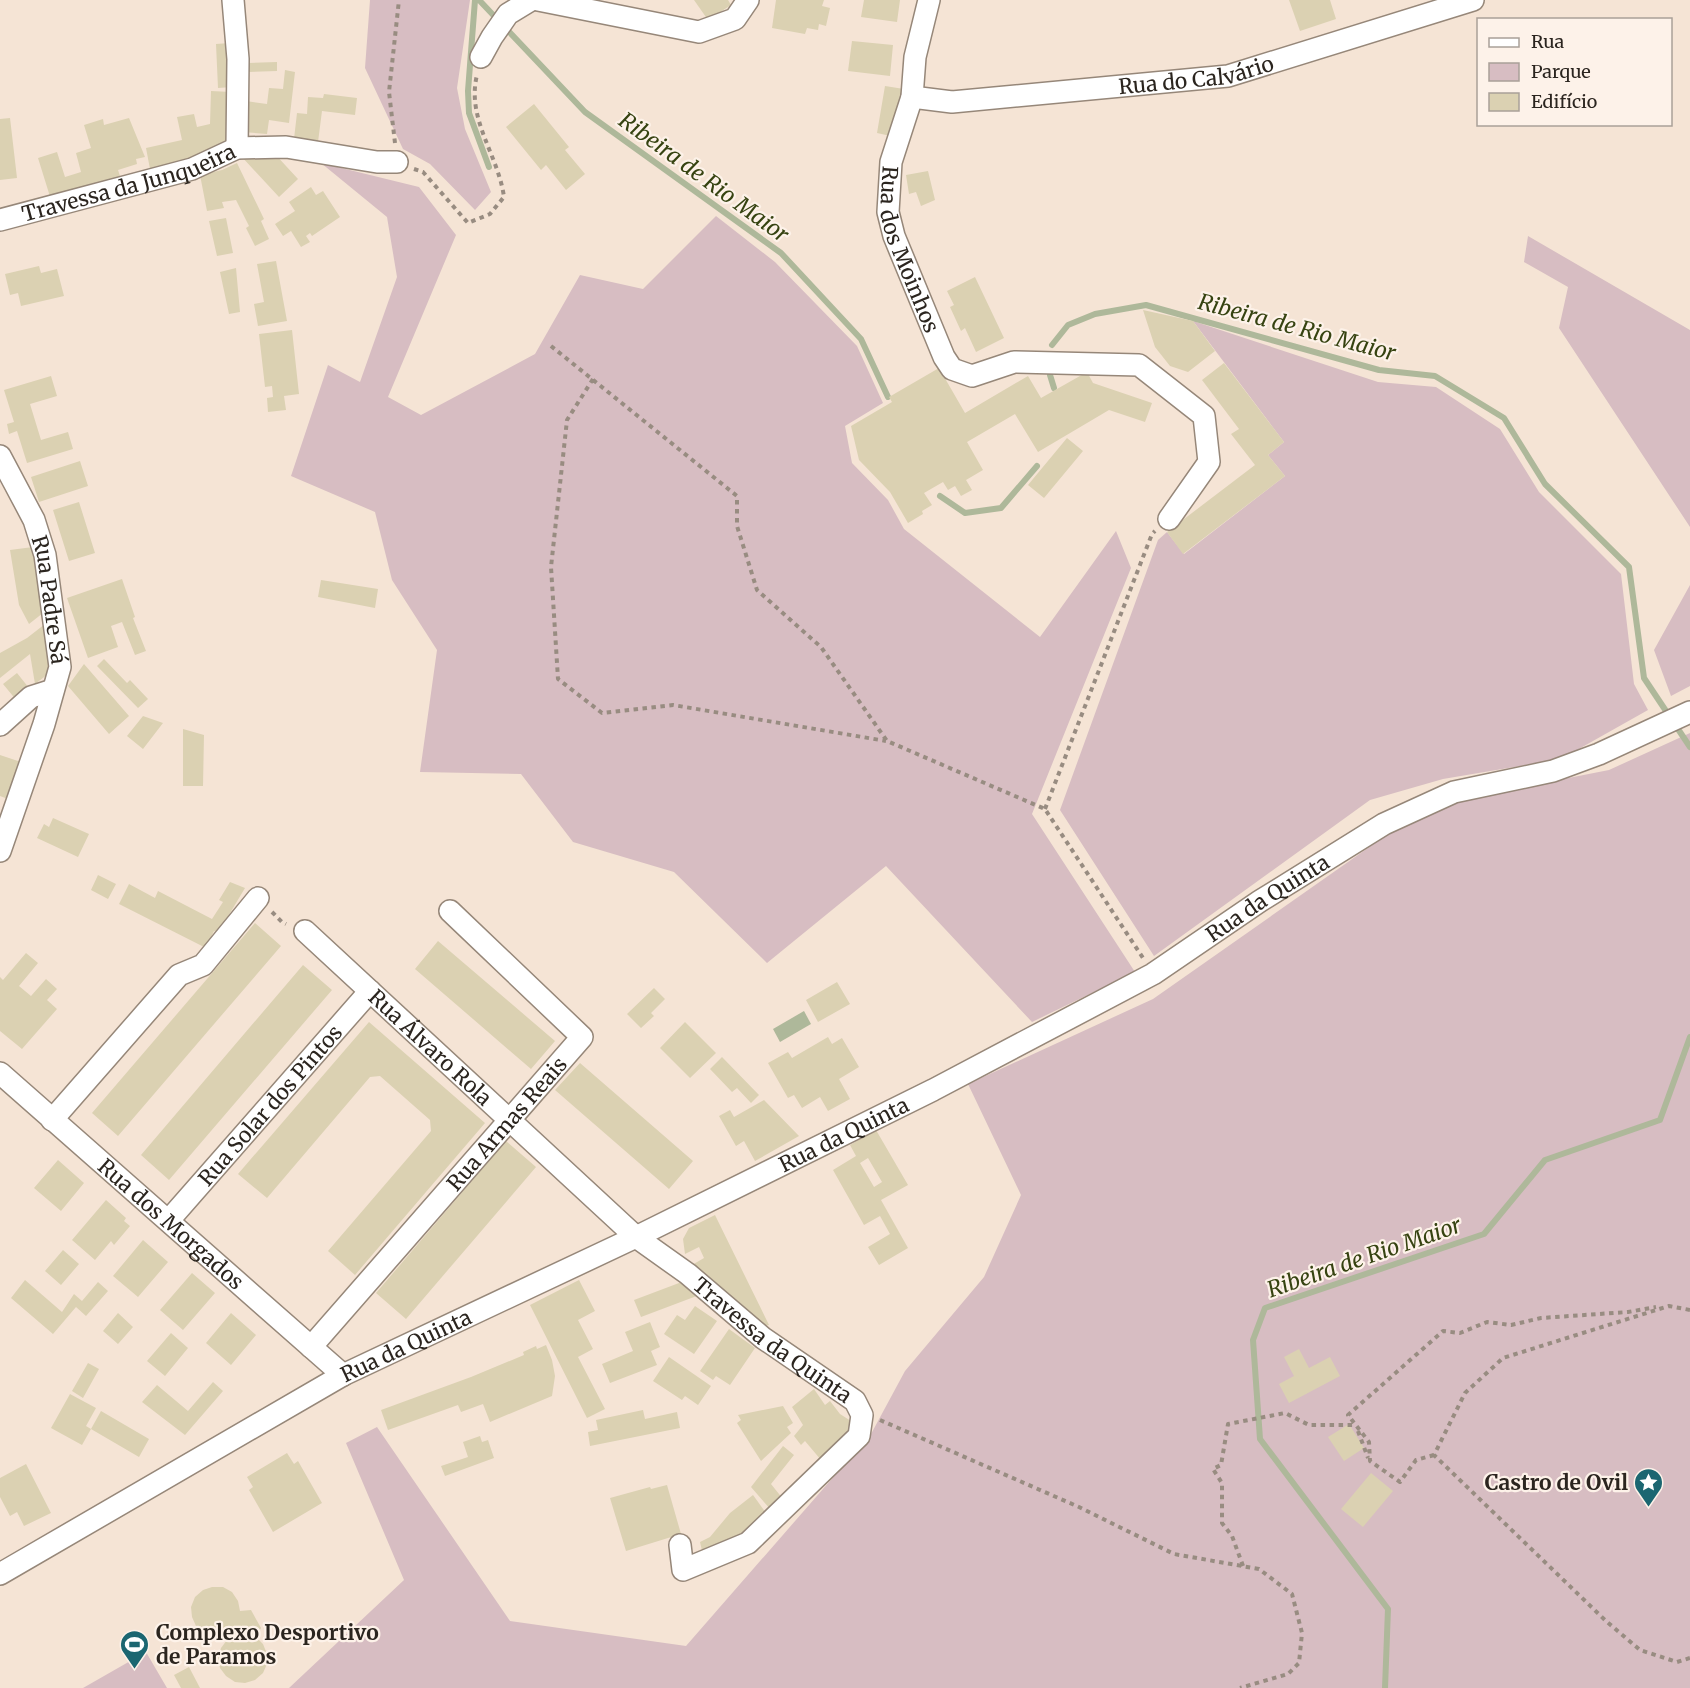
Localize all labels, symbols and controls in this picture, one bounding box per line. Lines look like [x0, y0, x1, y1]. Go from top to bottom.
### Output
legend [1477, 18, 1672, 126]
text: Rua [1531, 30, 1565, 53]
street label: Rua do Calvário [1117, 49, 1277, 100]
text: Parque [1531, 60, 1591, 83]
text: Edifício [1531, 90, 1597, 113]
water label: Ribeira de Rio Maior [614, 106, 795, 249]
street label: Travessa da Junqueira [19, 137, 240, 227]
street label: Rua dos Moinhos [874, 165, 946, 336]
water label: Ribeira de Rio Maior [1195, 287, 1400, 367]
street label: Rua Padre Sá [26, 532, 73, 666]
street label: Rua da Quinta [1201, 848, 1334, 948]
street label: Rua Álvaro Rola [363, 983, 498, 1111]
street label: Rua Solar dos Pintos [192, 1019, 348, 1191]
street label: Rua Armas Reais [441, 1051, 572, 1196]
street label: Rua da Quinta [774, 1091, 913, 1178]
street label: Rua dos Morgados [93, 1152, 250, 1295]
water label: Ribeira de Rio Maior [1263, 1210, 1466, 1303]
street label: Travessa da Quinta [688, 1271, 857, 1409]
street label: Rua da Quinta [336, 1303, 476, 1388]
place icon: Castro de Ovil [1633, 1466, 1665, 1508]
place label: Castro de Ovil [1485, 1469, 1628, 1496]
place label: Complexo Desportivo de Paramos [156, 1619, 379, 1670]
sports icon: Complexo Desportivo de Paramos [119, 1628, 151, 1670]

